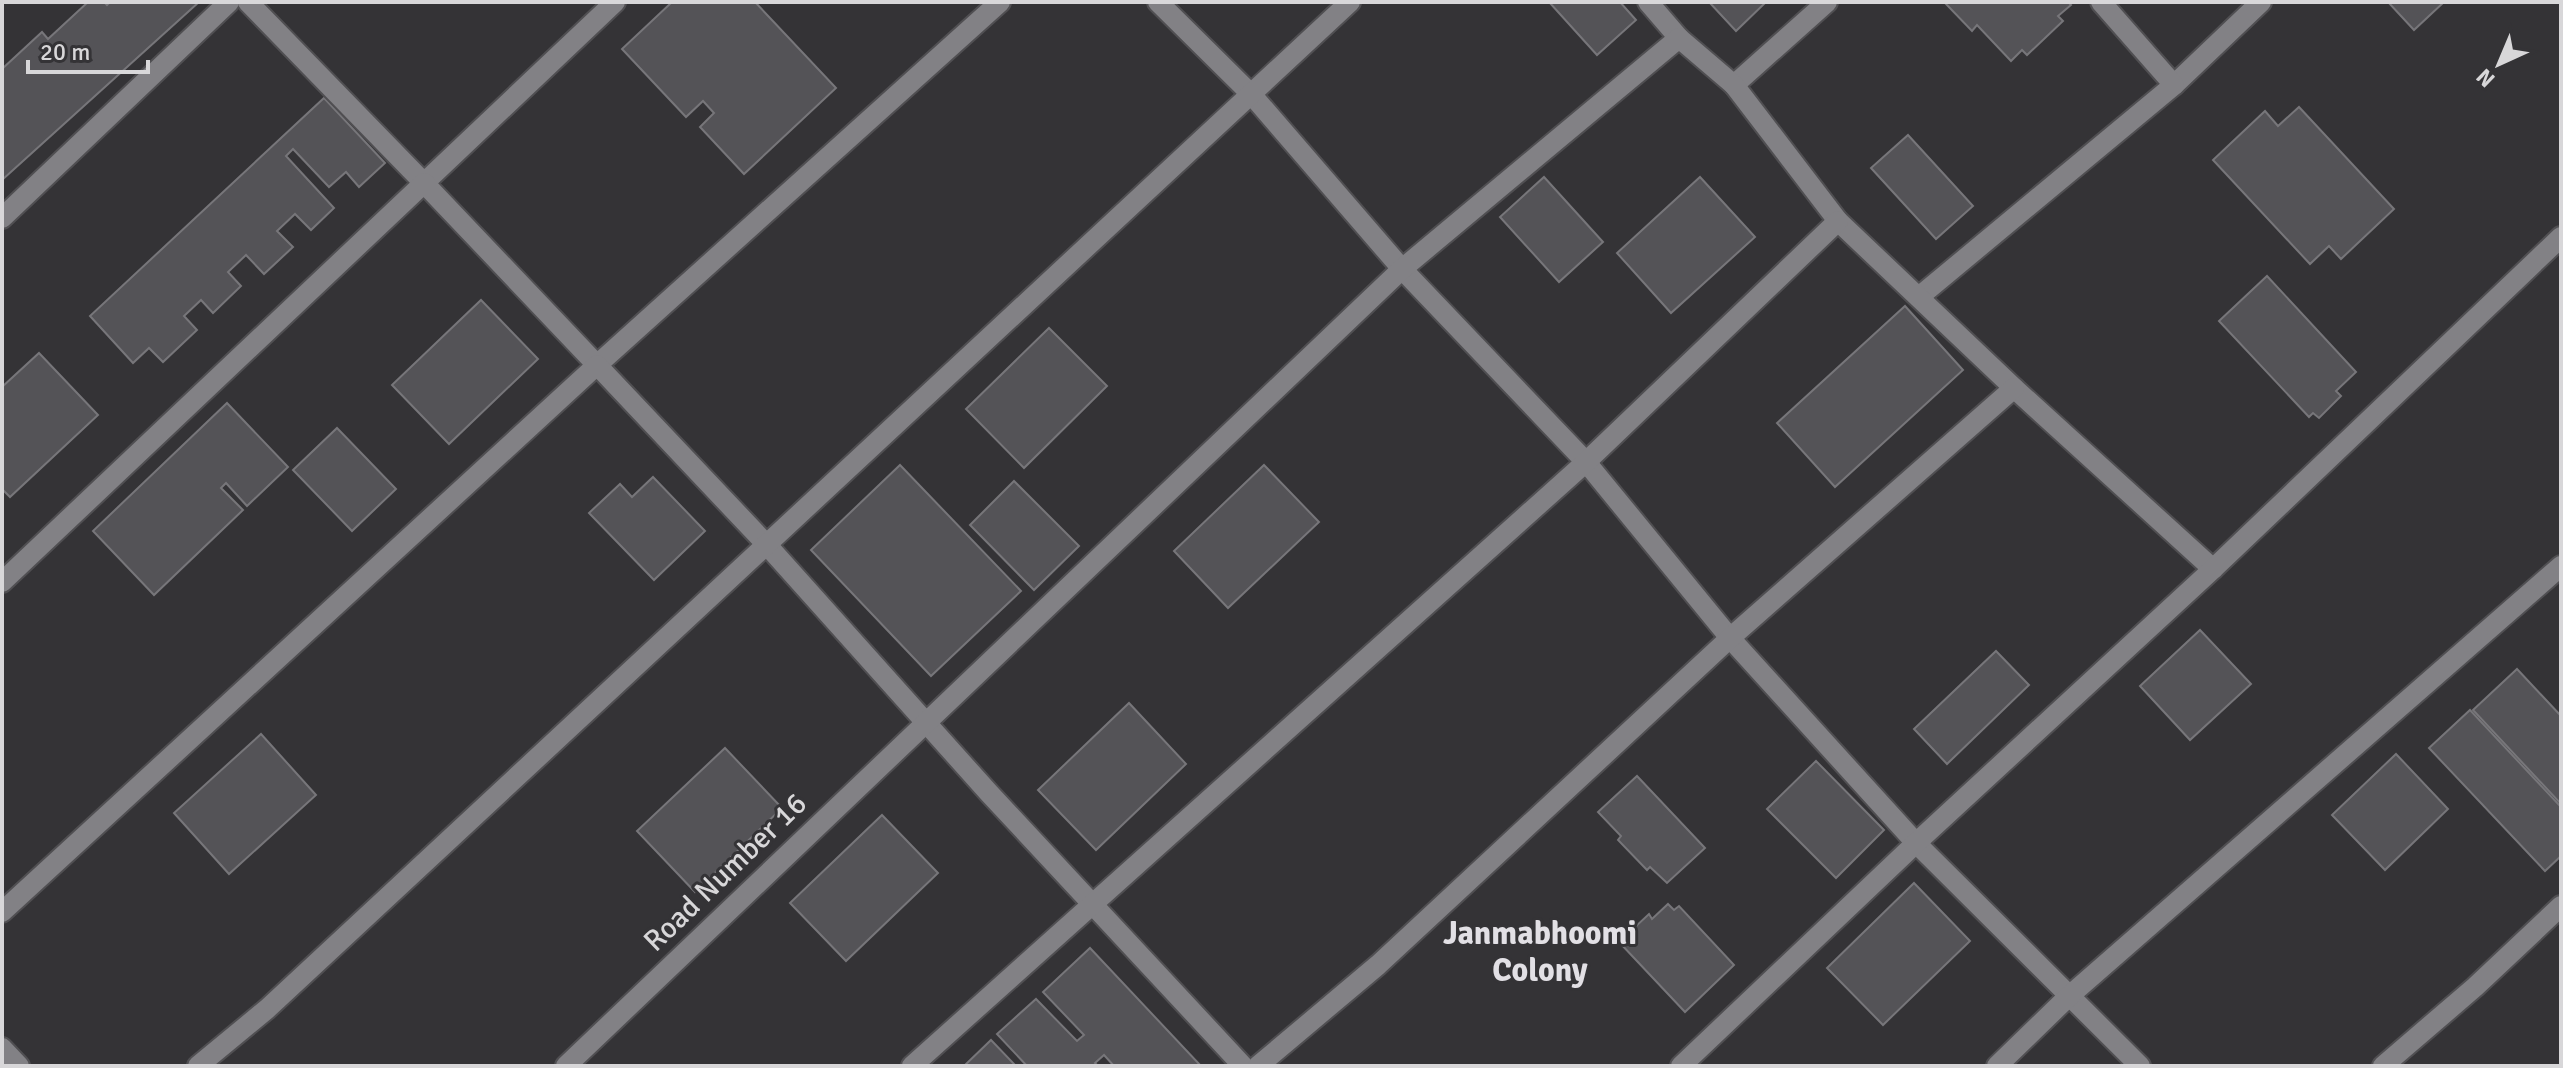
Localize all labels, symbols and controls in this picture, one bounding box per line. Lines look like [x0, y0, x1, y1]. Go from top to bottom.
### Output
scale bar [28, 24, 148, 74]
north arrow [2459, 24, 2539, 104]
text: 20 m [40, 37, 90, 67]
text: N [2471, 63, 2500, 93]
street label: Road Number 16 [636, 785, 815, 959]
district label: Janmabhoomi Colony [1443, 914, 1637, 990]

